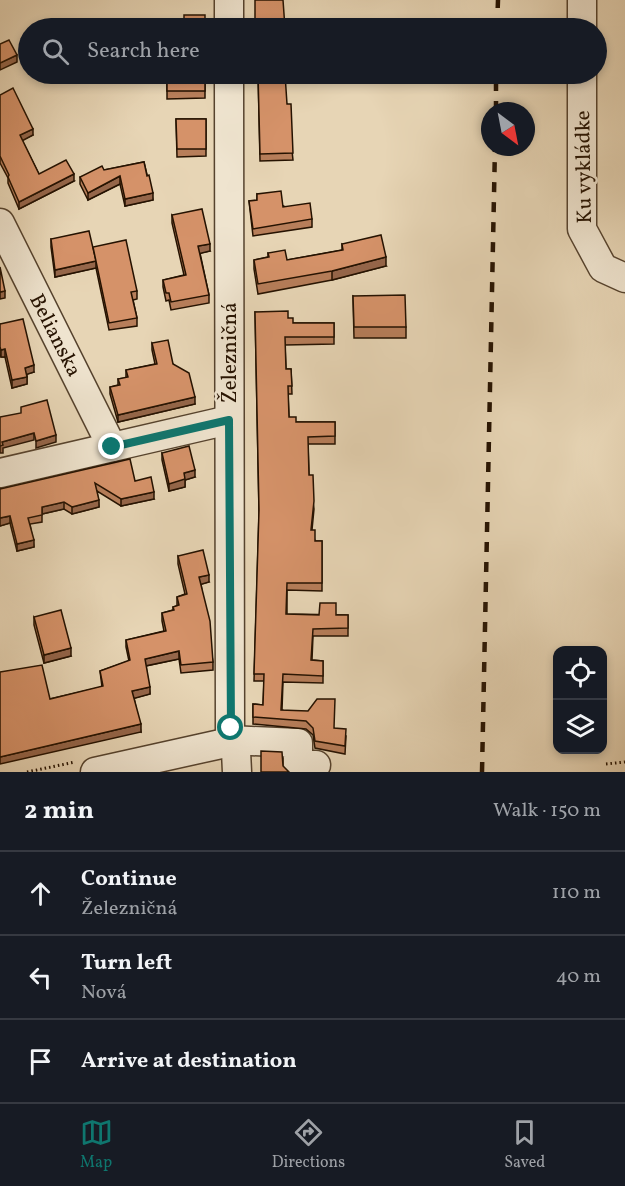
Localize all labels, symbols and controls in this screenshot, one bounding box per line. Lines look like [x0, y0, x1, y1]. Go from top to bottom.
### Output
search box [18, 18, 607, 84]
icon: search [39, 35, 72, 68]
text: Search here [87, 36, 200, 67]
north arrow [481, 102, 535, 156]
street label: Ku vykládke [569, 110, 600, 224]
street label: Belianska [21, 289, 88, 382]
street label: Železničná [216, 302, 245, 404]
route end [98, 433, 124, 459]
map controls [553, 646, 607, 754]
button: locate [553, 646, 607, 700]
button: layers [553, 700, 607, 754]
route start [217, 714, 243, 740]
text: 2 min [24, 793, 94, 829]
text: Walk · 150 m [493, 797, 601, 825]
text: Continue [81, 864, 177, 895]
icon: ahead [24, 877, 57, 910]
text: 110 m [552, 879, 601, 907]
text: Železničná [81, 895, 177, 923]
text: Turn left [81, 948, 172, 979]
icon: left [24, 961, 57, 994]
text: 40 m [556, 963, 601, 991]
text: Nová [81, 979, 127, 1007]
icon: arrive [24, 1045, 57, 1078]
text: Arrive at destination [81, 1046, 297, 1077]
tab: Map [80, 1116, 113, 1174]
tab: Directions [272, 1116, 345, 1174]
tab: Saved [504, 1116, 545, 1174]

